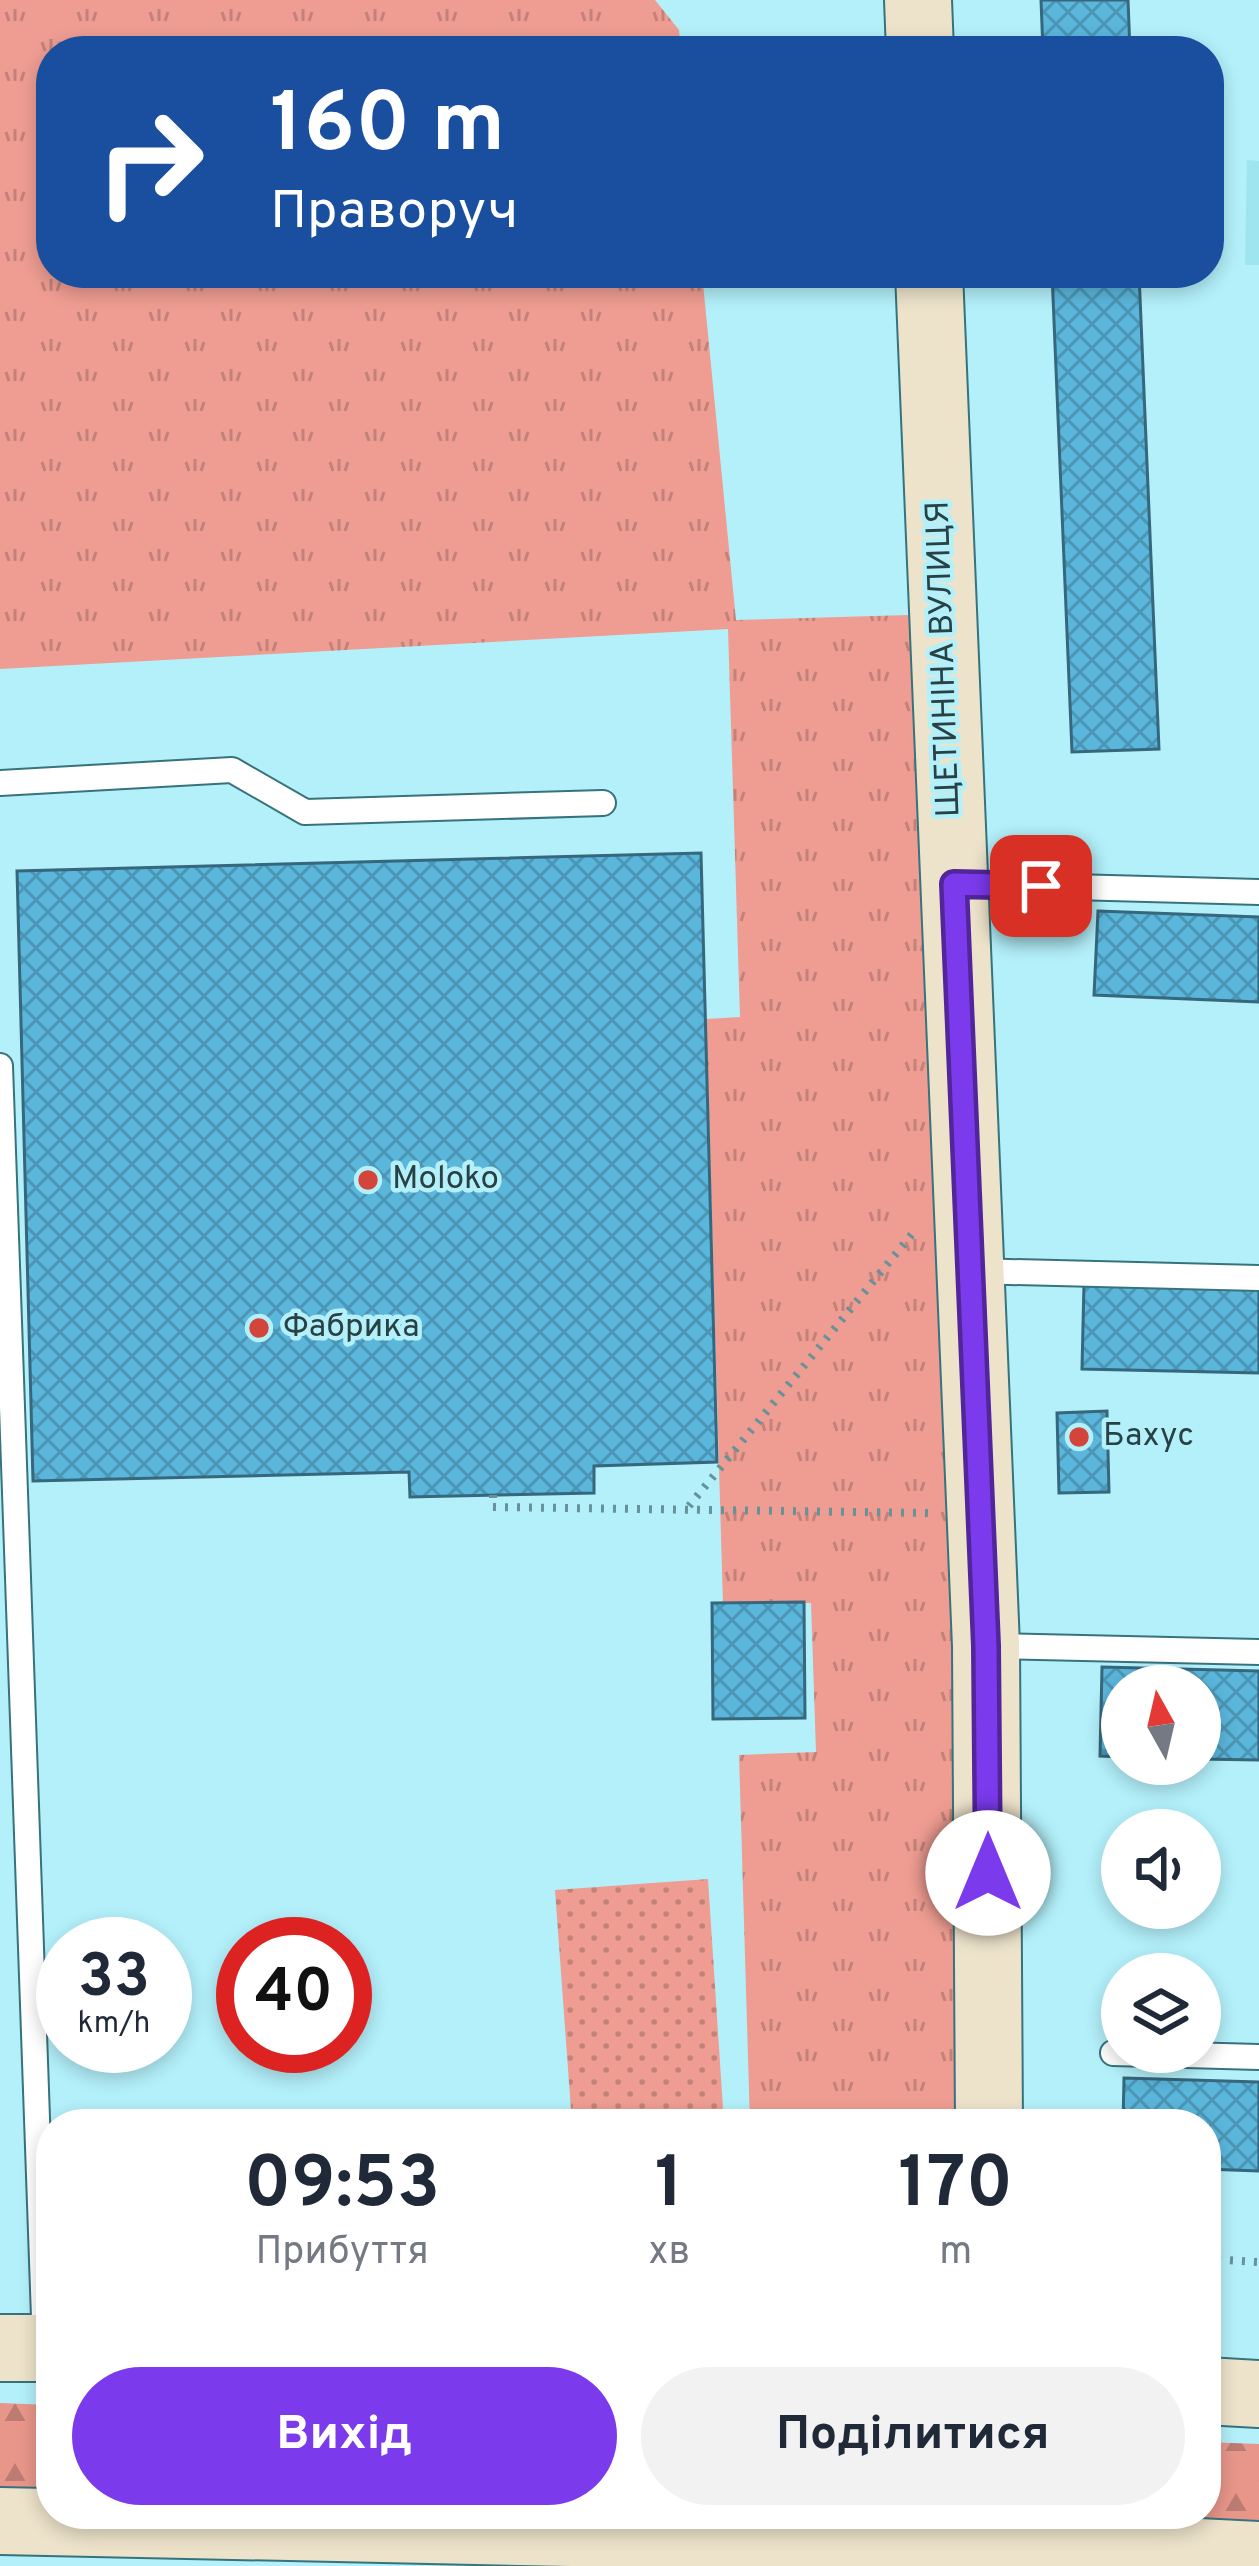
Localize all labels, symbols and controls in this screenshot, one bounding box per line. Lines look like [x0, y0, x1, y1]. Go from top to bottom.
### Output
text: 160 m [270, 75, 505, 181]
icon: right [72, 84, 228, 240]
text: Праворуч [270, 179, 518, 248]
street label: ЩЕТИНІНА ВУЛИЦЯ [918, 500, 972, 818]
pin [990, 835, 1092, 937]
icon: arrive [1008, 853, 1074, 919]
place label: Moloko [392, 1159, 499, 1201]
marker: Moloko [355, 1167, 381, 1193]
place label: Фабрика [283, 1307, 420, 1349]
marker: Фабрика [246, 1315, 272, 1341]
place label: Бахус [1103, 1416, 1194, 1458]
marker: Бахус [1066, 1424, 1092, 1450]
north arrow [1101, 1665, 1221, 1785]
map controls [1101, 1665, 1221, 2073]
button: sound [1101, 1809, 1221, 1929]
position arrow [925, 1810, 1051, 1936]
speed limit sign: 40 [216, 1917, 372, 2073]
text: 33 [78, 1942, 150, 2018]
button: layers [1101, 1953, 1221, 2073]
text: km/h [78, 2006, 150, 2043]
text: 09:53 [244, 2141, 440, 2233]
text: 1 [655, 2141, 684, 2233]
text: 170 [898, 2141, 1013, 2233]
text: Прибуття [255, 2229, 429, 2278]
text: хв [648, 2229, 690, 2278]
text: m [939, 2229, 972, 2278]
button: Вихід [72, 2367, 617, 2505]
button: Поділитися [641, 2367, 1185, 2505]

